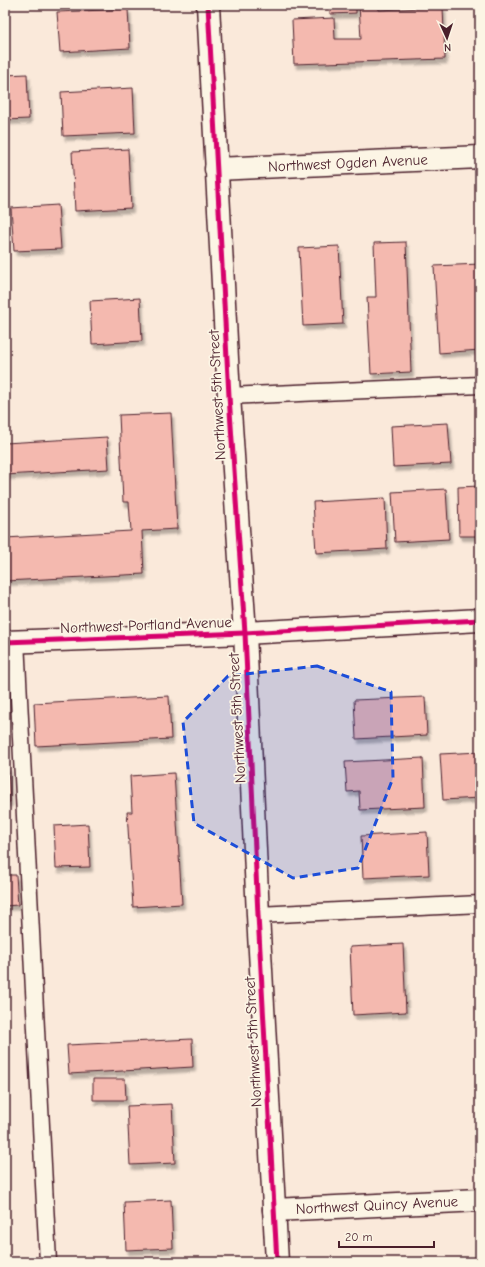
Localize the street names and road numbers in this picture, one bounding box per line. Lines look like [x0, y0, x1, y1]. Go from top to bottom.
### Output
street label: Northwest Ogden Avenue [268, 150, 429, 176]
street label: Northwest 5th Street [205, 328, 229, 461]
street label: Northwest Portland Avenue [60, 613, 233, 637]
street label: Northwest 5th Street [225, 651, 249, 784]
street label: Northwest 5th Street [241, 975, 265, 1108]
street label: Northwest Quincy Avenue [295, 1192, 459, 1218]

